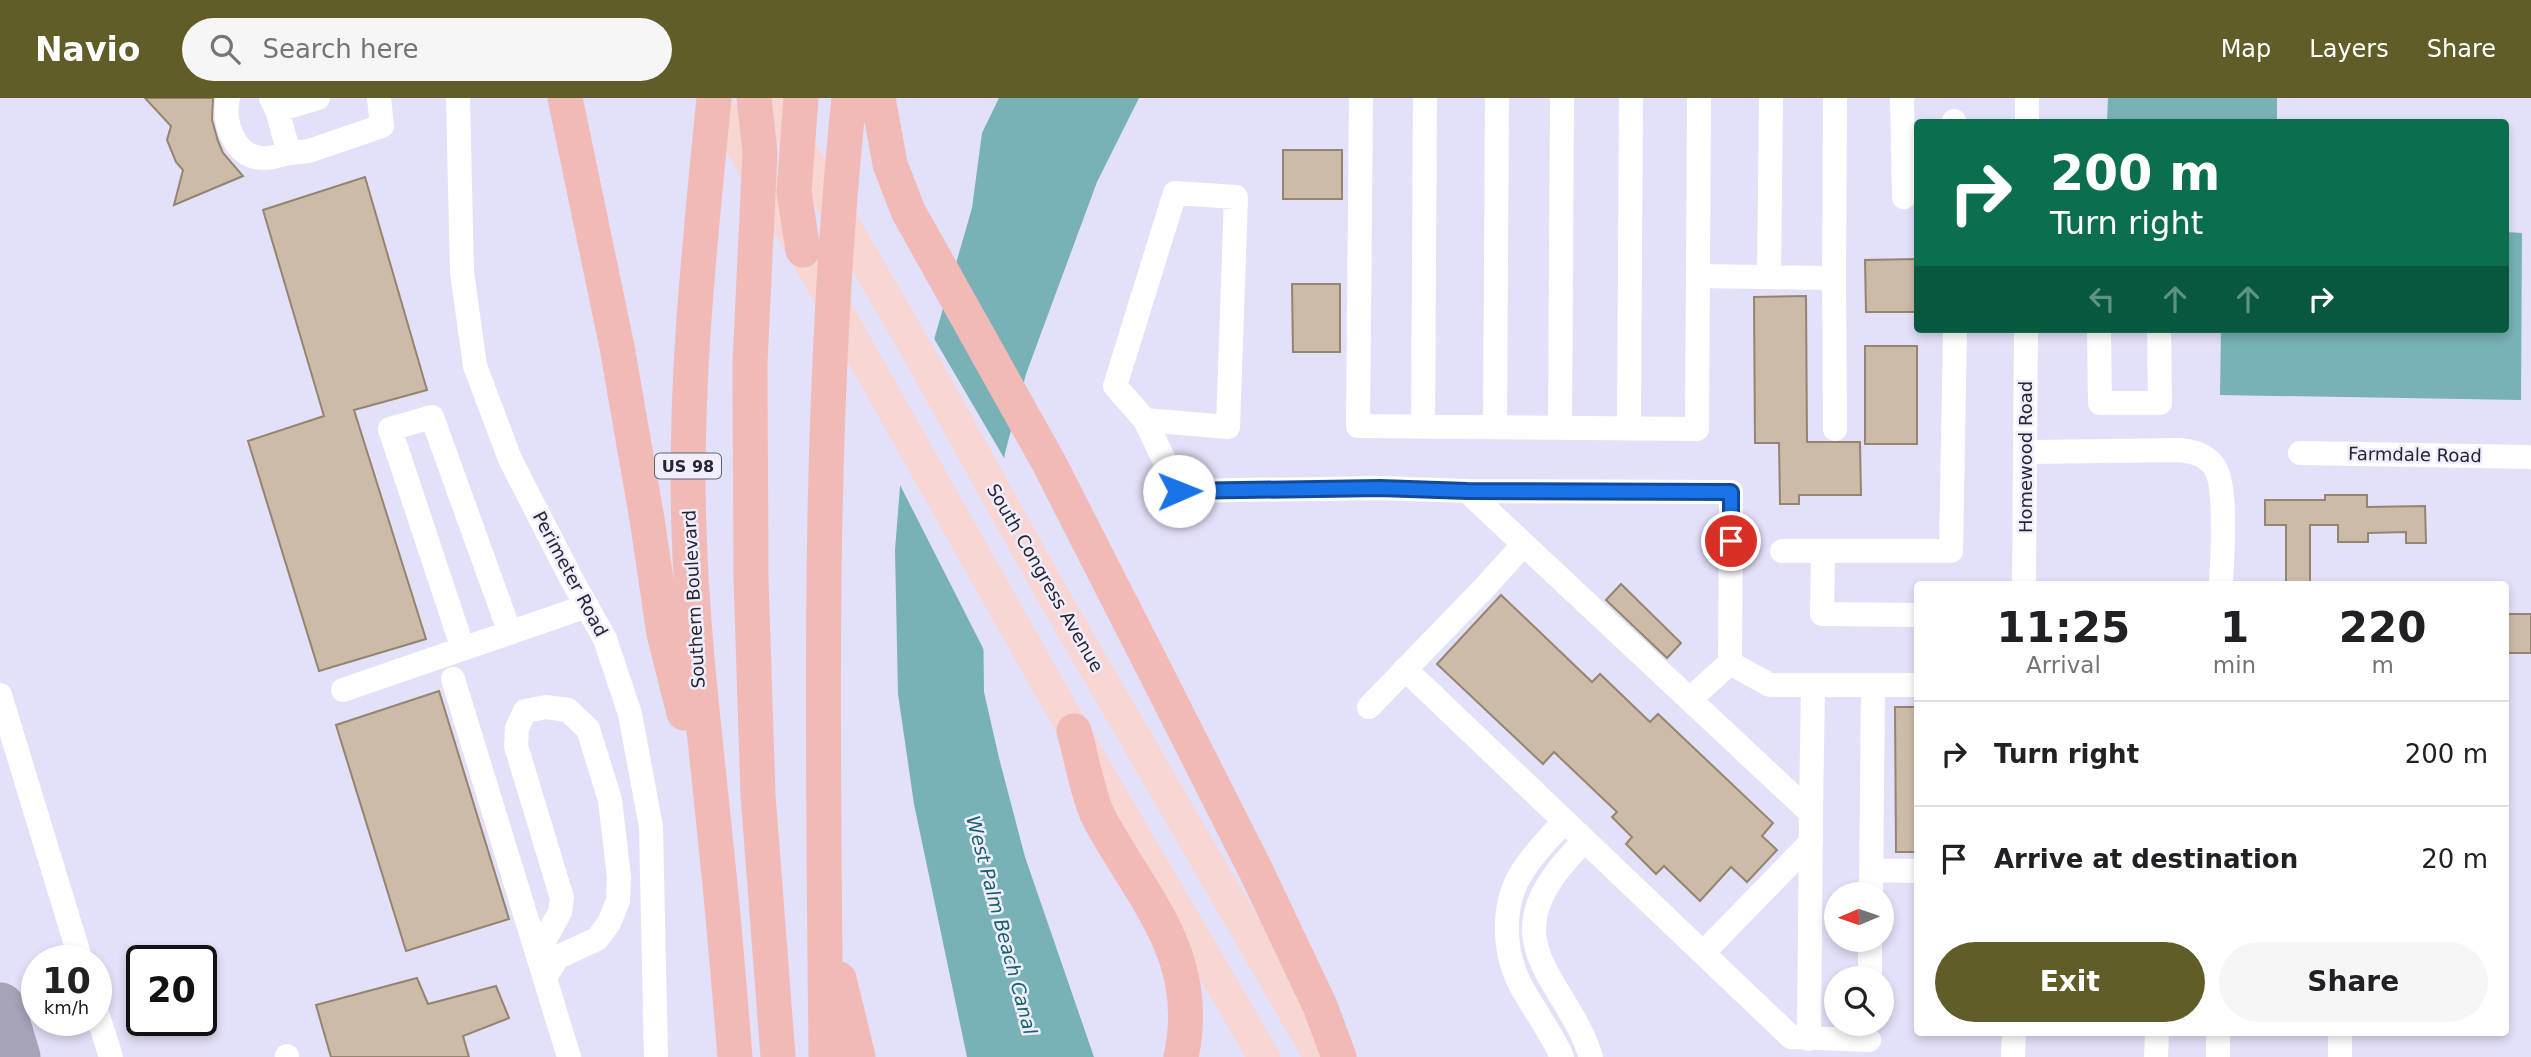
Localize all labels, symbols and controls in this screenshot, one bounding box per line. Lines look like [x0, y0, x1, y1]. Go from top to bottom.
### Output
search box [182, 18, 672, 81]
text: Navio [35, 30, 140, 69]
icon: search [206, 30, 244, 68]
text: Search here [262, 34, 419, 64]
text: Map [2221, 35, 2271, 63]
text: Layers [2309, 35, 2389, 63]
text: Share [2427, 35, 2496, 63]
text: 200 m [2050, 145, 2220, 202]
icon: right [1935, 147, 2026, 238]
text: Turn right [2050, 204, 2203, 242]
icon: left [2083, 280, 2121, 318]
icon: ahead [2156, 280, 2194, 318]
icon: ahead [2229, 280, 2267, 318]
icon: right [2302, 280, 2340, 318]
street label: Homewood Road [2015, 381, 2036, 533]
street label: Farmdale Road [2348, 443, 2482, 466]
road number: US 98 [655, 454, 721, 478]
position arrow [1142, 454, 1216, 528]
street label: South Congress Avenue [983, 480, 1108, 676]
street label: Perimeter Road [529, 508, 612, 640]
street label: Southern Boulevard [678, 509, 709, 689]
pin [1701, 511, 1761, 571]
icon: arrive [1712, 522, 1750, 560]
text: 11:25 [1997, 603, 2130, 652]
text: 1 [2220, 603, 2249, 652]
text: 220 [2339, 603, 2426, 652]
text: Arrival [2026, 652, 2101, 678]
text: min [2213, 652, 2256, 678]
text: m [2371, 652, 2394, 678]
icon: right [1935, 735, 1973, 773]
text: Turn right [1994, 739, 2139, 769]
text: 200 m [2405, 739, 2488, 769]
water label: West Palm Beach Canal [962, 813, 1042, 1037]
icon: arrive [1935, 840, 1973, 878]
text: Arrive at destination [1994, 844, 2298, 874]
text: 20 m [2421, 844, 2488, 874]
north arrow [1824, 882, 1894, 952]
map controls [1824, 882, 1894, 1036]
button: Exit [1935, 942, 2205, 1022]
button: Share [2219, 942, 2488, 1022]
speed limit sign: 20 [126, 945, 217, 1036]
text: 10 [42, 961, 91, 1001]
button: search [1824, 966, 1894, 1036]
text: km/h [44, 997, 89, 1018]

